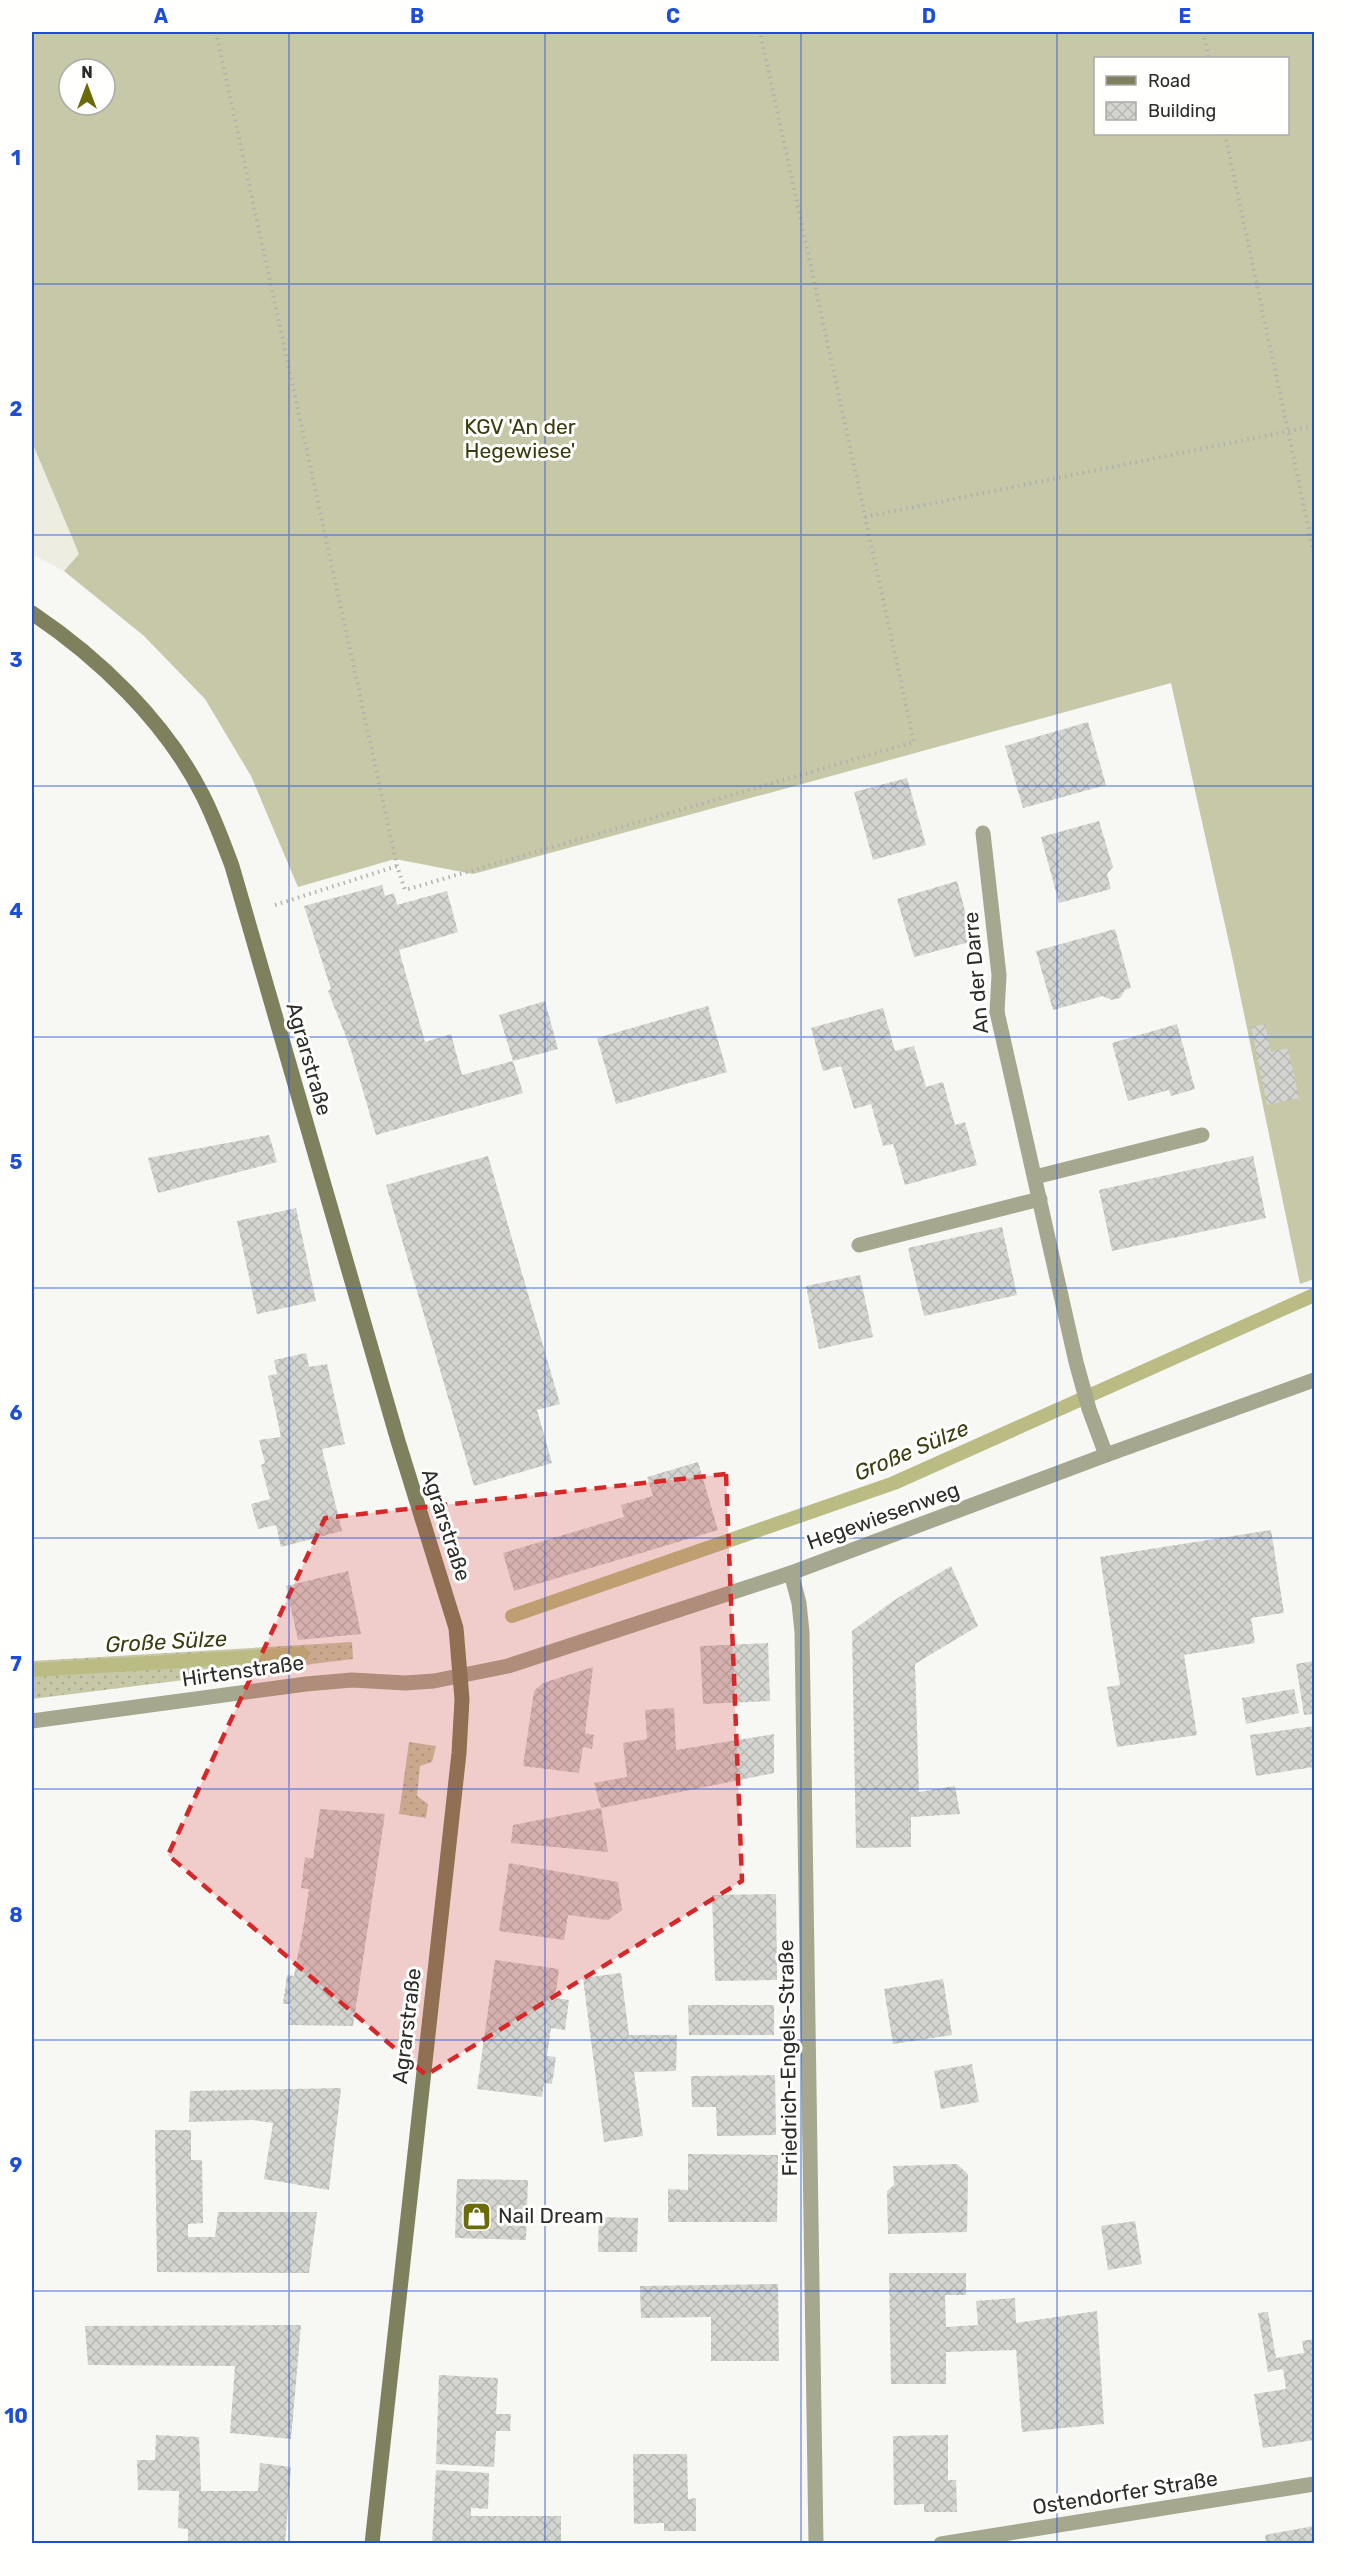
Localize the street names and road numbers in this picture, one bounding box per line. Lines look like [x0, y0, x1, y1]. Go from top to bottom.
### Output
street label: An der Darre [958, 911, 993, 1035]
street label: Agrarstraße [281, 1000, 338, 1118]
street label: Agrarstraße [417, 1466, 476, 1584]
street label: Hegewiesenweg [803, 1476, 962, 1555]
street label: Hirtenstraße [180, 1650, 306, 1691]
street label: Friedrich-Engels-Straße [773, 1939, 802, 2177]
street label: Agrarstraße [387, 1967, 426, 2085]
street label: Ostendorfer Straße [1031, 2466, 1219, 2519]

